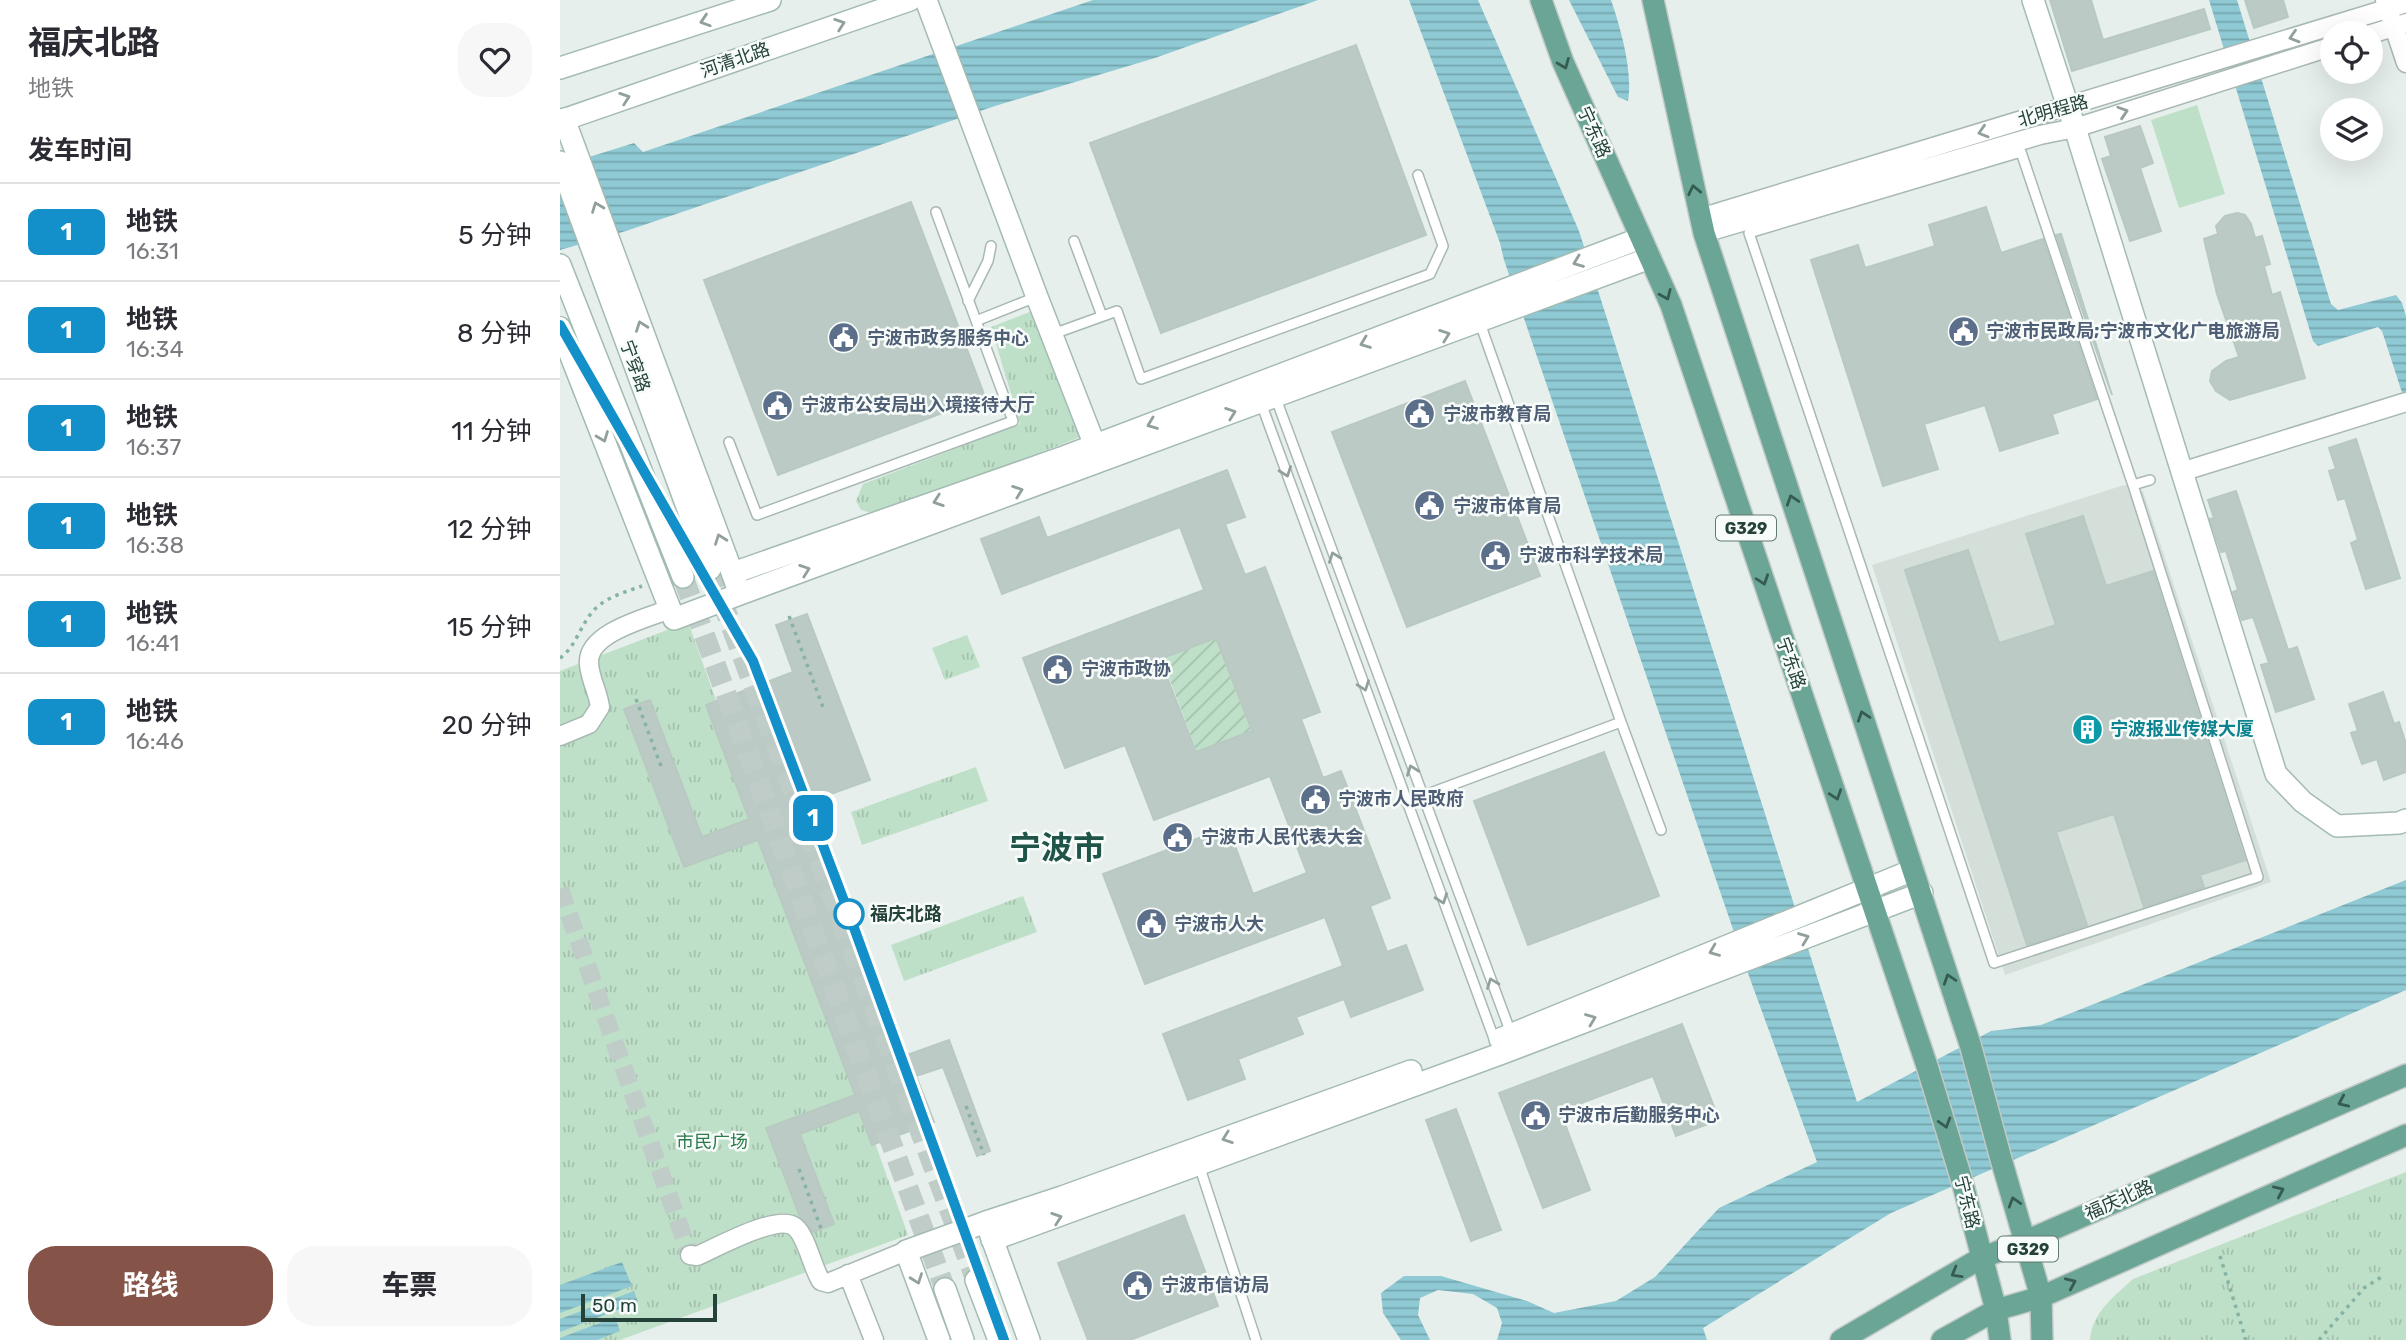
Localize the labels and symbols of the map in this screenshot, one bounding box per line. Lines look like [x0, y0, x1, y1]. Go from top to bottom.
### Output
one-way arrow [700, 13, 712, 27]
one-way arrow [833, 18, 845, 32]
one-way arrow [2288, 29, 2301, 43]
street label: 河清北路 [697, 38, 773, 82]
one-way arrow [1556, 58, 1570, 70]
street label: 北明程路 [2015, 91, 2091, 131]
one-way arrow [618, 92, 630, 106]
street label: 宁东路 [1573, 103, 1615, 161]
one-way arrow [2116, 106, 2128, 121]
one-way arrow [1977, 123, 1989, 138]
one-way arrow [1688, 184, 1703, 196]
one-way arrow [591, 201, 605, 213]
one-way arrow [1572, 254, 1584, 268]
one-way arrow [1658, 287, 1672, 300]
public building icon: 宁波市民政局;宁波市文化广电旅游局 [1946, 314, 1980, 348]
one-way arrow [635, 320, 649, 332]
place label: 宁波市民政局;宁波市文化广电旅游局 [1986, 320, 2279, 342]
public building icon: 宁波市政务服务中心 [827, 321, 861, 355]
place label: 宁波市政务服务中心 [867, 327, 1029, 349]
one-way arrow [1439, 330, 1451, 344]
one-way arrow [1359, 335, 1372, 349]
street label: 宁穿路 [615, 337, 655, 395]
public building icon: 宁波市公安局出入境接待大厅 [761, 388, 795, 422]
place label: 宁波市公安局出入境接待大厅 [801, 394, 1035, 416]
public building icon: 宁波市教育局 [1403, 397, 1437, 431]
place label: 宁波市教育局 [1443, 403, 1551, 425]
one-way arrow [1225, 407, 1237, 421]
one-way arrow [1147, 415, 1159, 429]
one-way arrow [594, 430, 608, 442]
one-way arrow [1278, 465, 1292, 477]
one-way arrow [1011, 485, 1023, 499]
public building icon: 宁波市体育局 [1413, 489, 1447, 523]
one-way arrow [933, 493, 945, 507]
place label: 宁波市体育局 [1453, 495, 1561, 517]
one-way arrow [1786, 495, 1800, 507]
road number: G329 [1716, 516, 1776, 540]
one-way arrow [715, 533, 729, 545]
public building icon: 宁波市科学技术局 [1479, 538, 1513, 572]
place label: 宁波市科学技术局 [1519, 544, 1663, 566]
one-way arrow [1328, 551, 1342, 563]
one-way arrow [798, 564, 810, 578]
one-way arrow [1755, 573, 1769, 585]
street label: 宁东路 [1772, 634, 1810, 692]
public building icon: 宁波市政协 [1041, 652, 1075, 686]
place label: 宁波市政协 [1081, 658, 1171, 680]
one-way arrow [1356, 679, 1370, 691]
one-way arrow [1857, 711, 1871, 723]
building icon: 宁波报业传媒大厦 [2070, 712, 2104, 746]
place label: 宁波报业传媒大厦 [2110, 718, 2254, 740]
one-way arrow [1407, 765, 1421, 777]
public building icon: 宁波市人民政府 [1298, 782, 1332, 816]
place label: 宁波市人民政府 [1338, 788, 1464, 810]
one-way arrow [1828, 789, 1842, 801]
line badge: 1 [790, 795, 836, 841]
public building icon: 宁波市人民代表大会 [1161, 820, 1195, 854]
place label: 宁波市人民代表大会 [1201, 826, 1363, 848]
district label: 宁波市 [1009, 829, 1105, 867]
one-way arrow [1434, 893, 1448, 905]
marker: 福庆北路 [834, 899, 864, 929]
place label: 福庆北路 [870, 903, 942, 925]
public building icon: 宁波市人大 [1134, 907, 1168, 941]
place label: 宁波市人大 [1174, 913, 1264, 935]
one-way arrow [1798, 932, 1810, 946]
one-way arrow [1708, 942, 1720, 956]
one-way arrow [1943, 973, 1958, 985]
one-way arrow [1487, 978, 1501, 990]
one-way arrow [1585, 1013, 1597, 1027]
one-way arrow [2338, 1094, 2351, 1108]
public building icon: 宁波市后勤服务中心 [1518, 1098, 1552, 1132]
place label: 宁波市后勤服务中心 [1558, 1104, 1720, 1126]
one-way arrow [1936, 1117, 1951, 1129]
one-way arrow [1221, 1130, 1233, 1144]
park label: 市民广场 [676, 1131, 748, 1153]
street label: 宁东路 [1950, 1173, 1984, 1231]
street label: 福庆北路 [2082, 1175, 2156, 1225]
one-way arrow [2272, 1185, 2284, 1199]
one-way arrow [2007, 1196, 2022, 1208]
one-way arrow [1050, 1212, 1062, 1226]
road number: G329 [1998, 1236, 2058, 1261]
one-way arrow [1951, 1264, 1964, 1277]
public building icon: 宁波市信访局 [1121, 1268, 1155, 1302]
one-way arrow [908, 1272, 922, 1284]
place label: 宁波市信访局 [1161, 1274, 1269, 1296]
one-way arrow [2064, 1277, 2076, 1291]
scale bar [581, 1291, 718, 1323]

